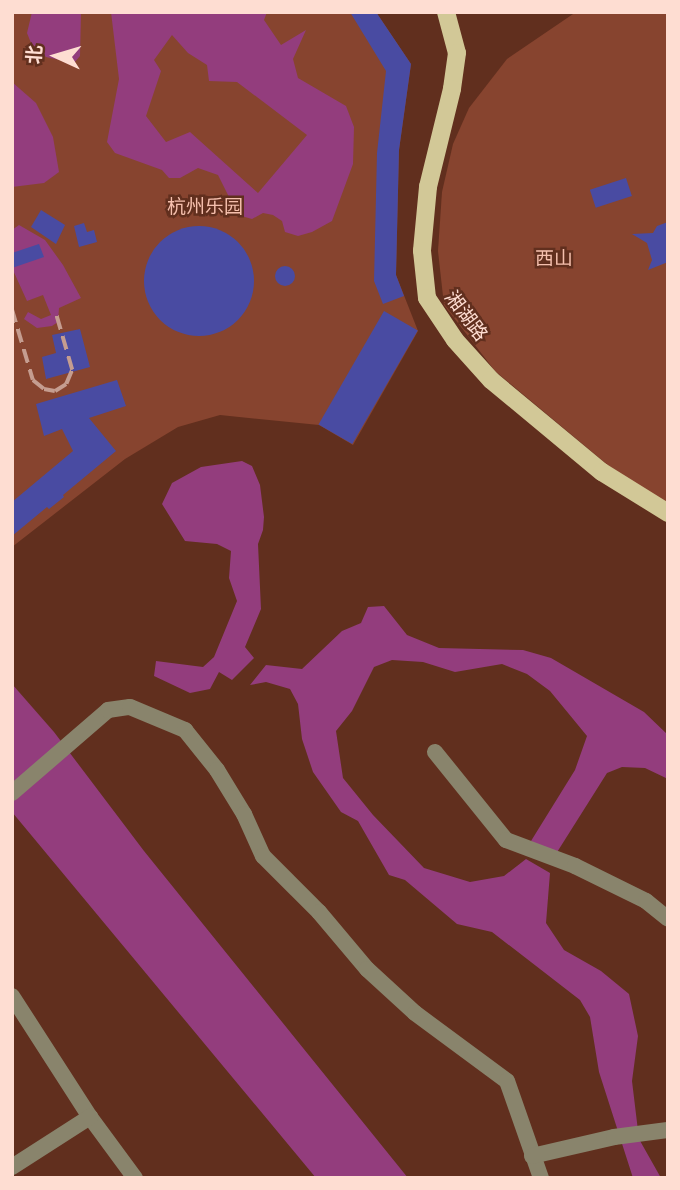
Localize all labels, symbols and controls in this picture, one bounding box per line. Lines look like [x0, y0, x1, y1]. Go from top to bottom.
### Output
north arrow [21, 21, 91, 91]
text: 北 [22, 44, 47, 65]
park label: 杭州乐园 [167, 196, 243, 218]
park label: 西山 [535, 248, 573, 270]
street label: 湘湖路 [440, 286, 492, 346]

